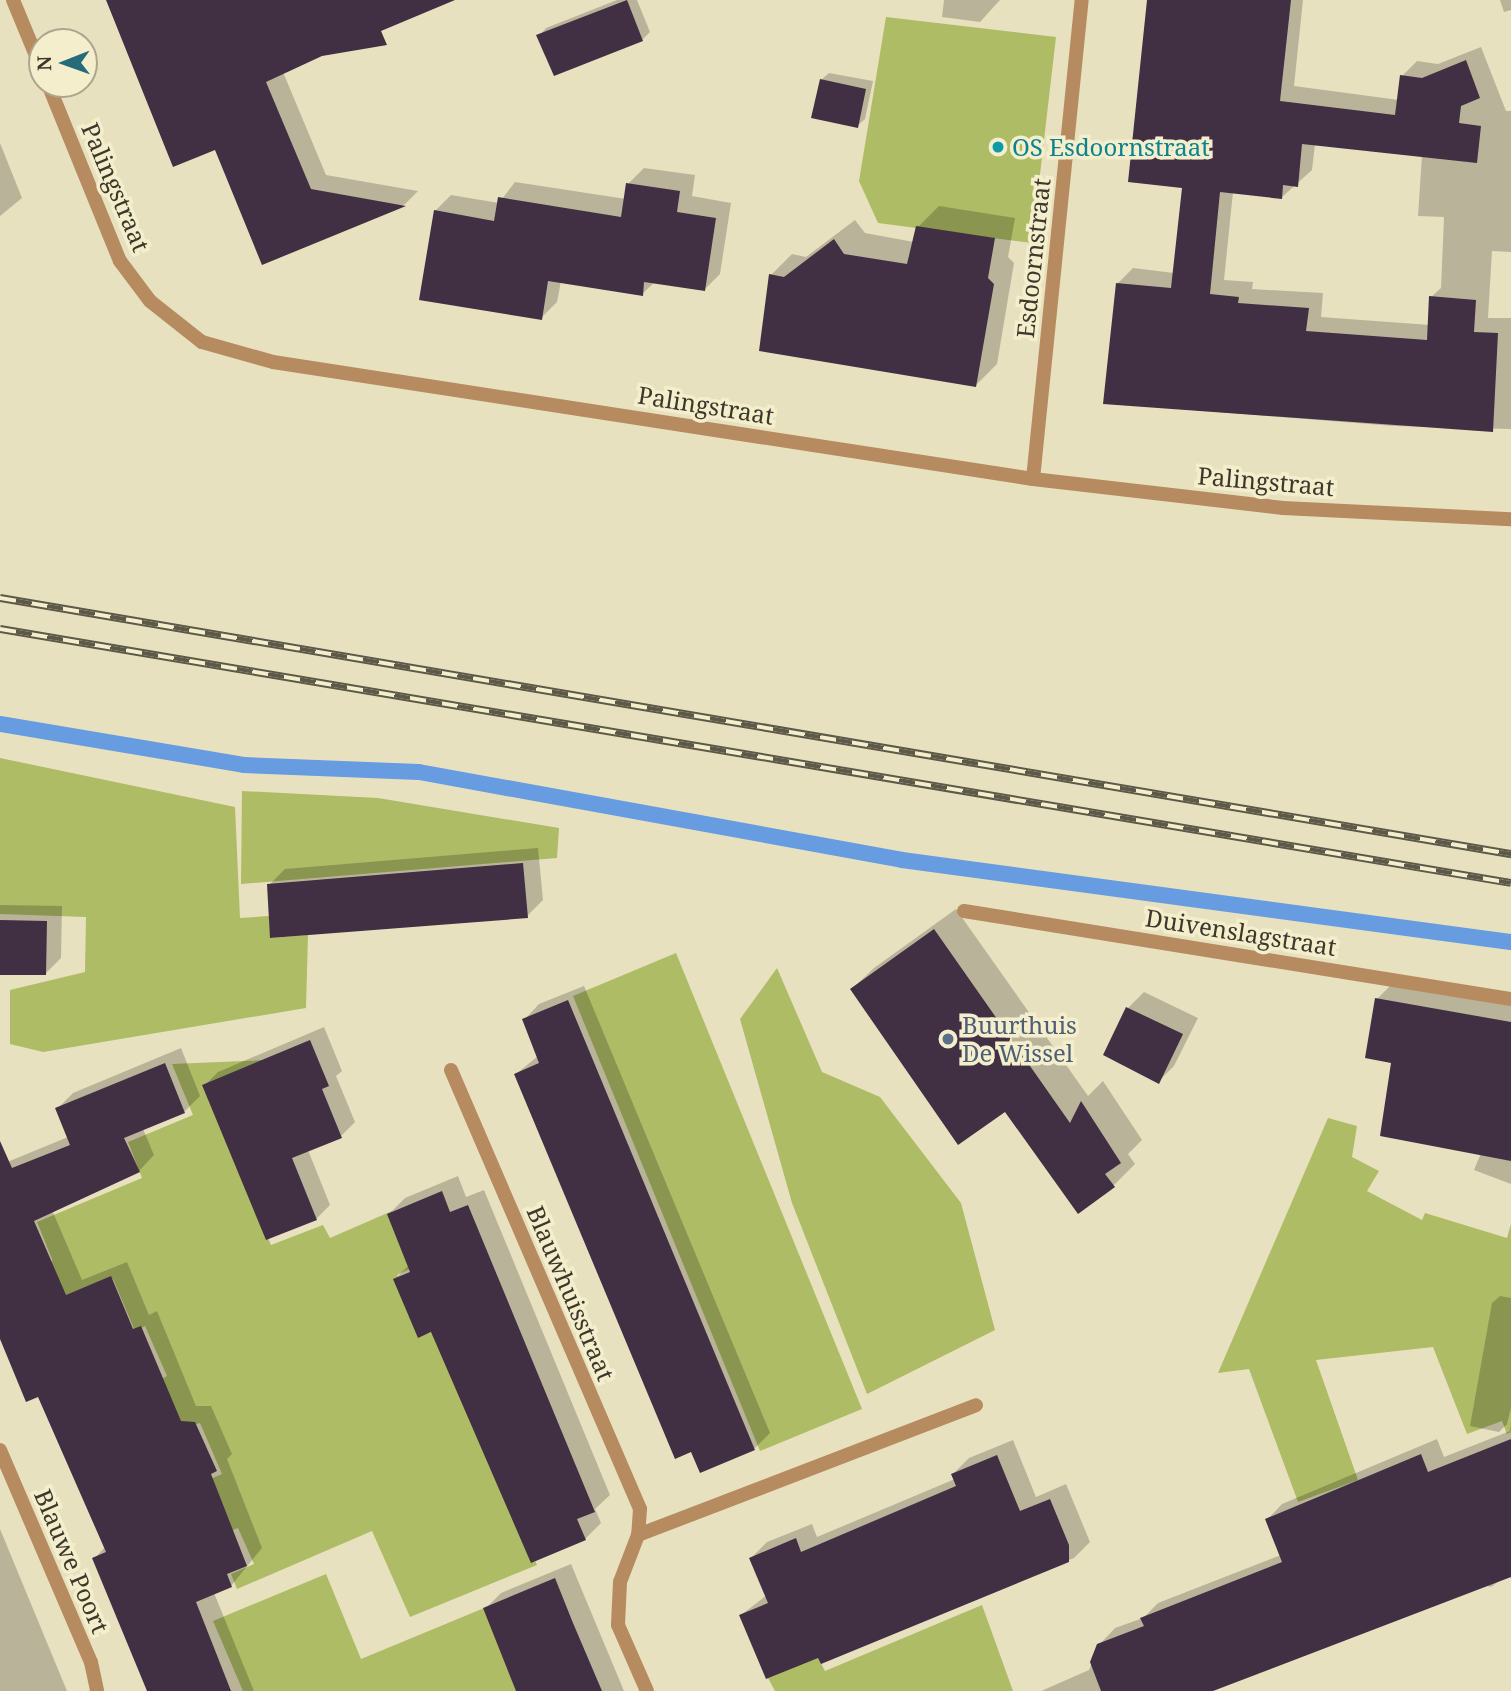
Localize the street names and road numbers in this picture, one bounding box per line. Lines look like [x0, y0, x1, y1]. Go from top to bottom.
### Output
street label: Palingstraat [76, 118, 156, 256]
street label: Esdoornstraat [1010, 177, 1056, 339]
street label: Palingstraat [636, 380, 776, 430]
street label: Palingstraat [1196, 461, 1336, 501]
street label: Duivenslagstraat [1144, 903, 1338, 961]
street label: Blauwhuisstraat [521, 1201, 621, 1385]
street label: Blauwe Poort [29, 1485, 115, 1637]

